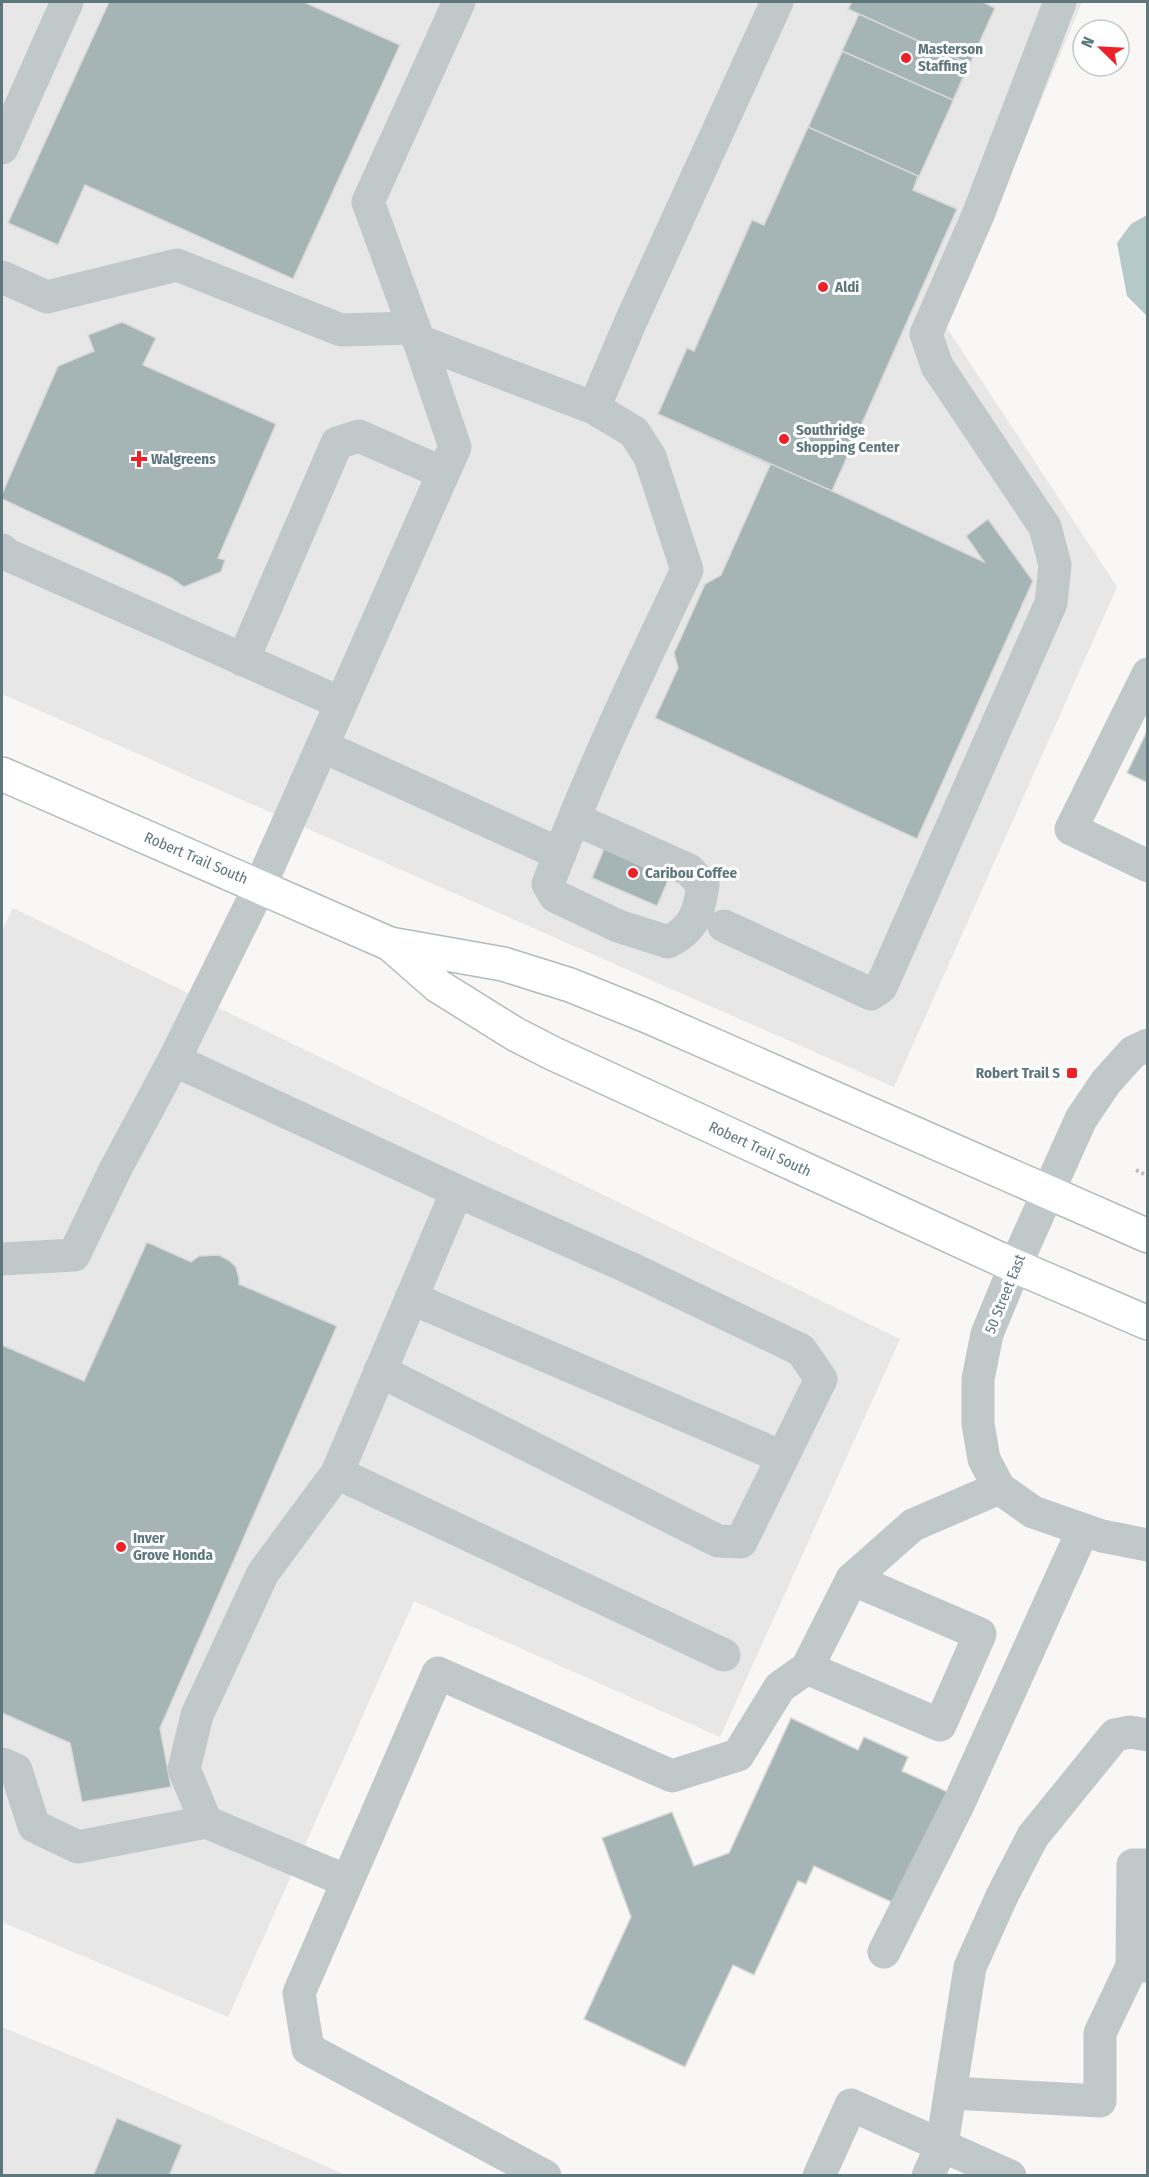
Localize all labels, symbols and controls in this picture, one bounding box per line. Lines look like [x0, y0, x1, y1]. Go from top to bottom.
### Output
north arrow [1071, 18, 1131, 78]
text: N [1077, 34, 1098, 50]
place label: Masterson Staffing [918, 40, 983, 75]
marker: Masterson Staffing [899, 51, 913, 65]
place label: Aldi [834, 278, 859, 296]
marker: Aldi [816, 280, 830, 294]
place label: Southridge Shopping Center [796, 421, 900, 456]
marker: Southridge Shopping Center [777, 432, 791, 446]
place label: Walgreens [151, 450, 216, 468]
marker: Walgreens [132, 452, 146, 466]
street label: Robert Trail South [142, 828, 250, 888]
place label: Caribou Coffee [645, 864, 737, 882]
marker: Caribou Coffee [626, 866, 640, 880]
place label: Robert Trail S [976, 1064, 1060, 1082]
marker: Robert Trail S [1065, 1066, 1079, 1080]
street label: Robert Trail South [706, 1117, 814, 1181]
street label: 50 Street East [981, 1252, 1029, 1336]
place label: Inver Grove Honda [133, 1529, 214, 1564]
marker: Inver Grove Honda [114, 1540, 128, 1554]

